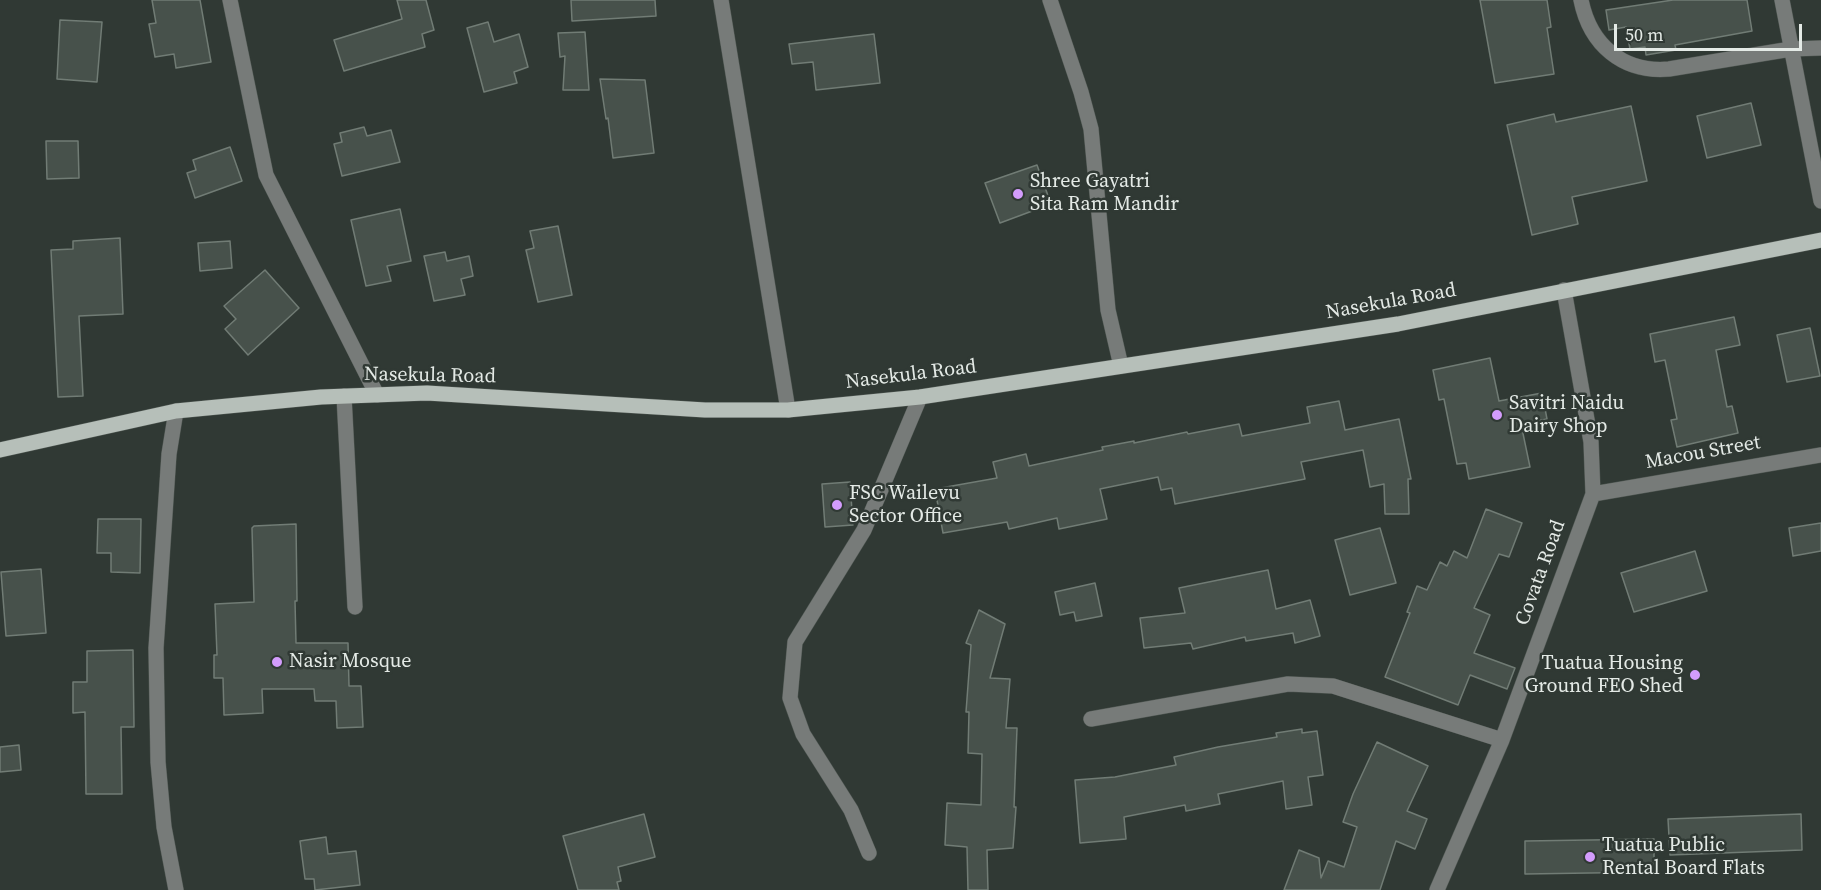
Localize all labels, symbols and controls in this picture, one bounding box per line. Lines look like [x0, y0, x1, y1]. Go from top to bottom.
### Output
scale bar [1617, 12, 1804, 50]
text: 50 m [1625, 22, 1663, 47]
place label: Shree Gayatri Sita Ram Mandir [1030, 170, 1179, 217]
marker: Shree Gayatri Sita Ram Mandir [1011, 187, 1025, 201]
street label: Nasekula Road [1324, 279, 1458, 325]
street label: Nasekula Road [844, 355, 978, 395]
street label: Nasekula Road [364, 363, 496, 389]
place label: Savitri Naidu Dairy Shop [1509, 392, 1624, 439]
marker: Savitri Naidu Dairy Shop [1490, 408, 1504, 422]
street label: Macou Street [1644, 431, 1762, 475]
place label: FSC Wailevu Sector Office [849, 482, 962, 529]
marker: FSC Wailevu Sector Office [830, 498, 844, 512]
street label: Covata Road [1511, 517, 1571, 629]
place label: Nasir Mosque [289, 650, 411, 674]
place label: Tuatua Housing Ground FEO Shed [1525, 652, 1683, 699]
marker: Nasir Mosque [270, 655, 284, 669]
marker: Tuatua Housing Ground FEO Shed [1688, 668, 1702, 682]
place label: Tuatua Public Rental Board Flats [1602, 834, 1765, 881]
marker: Tuatua Public Rental Board Flats [1583, 850, 1597, 864]

